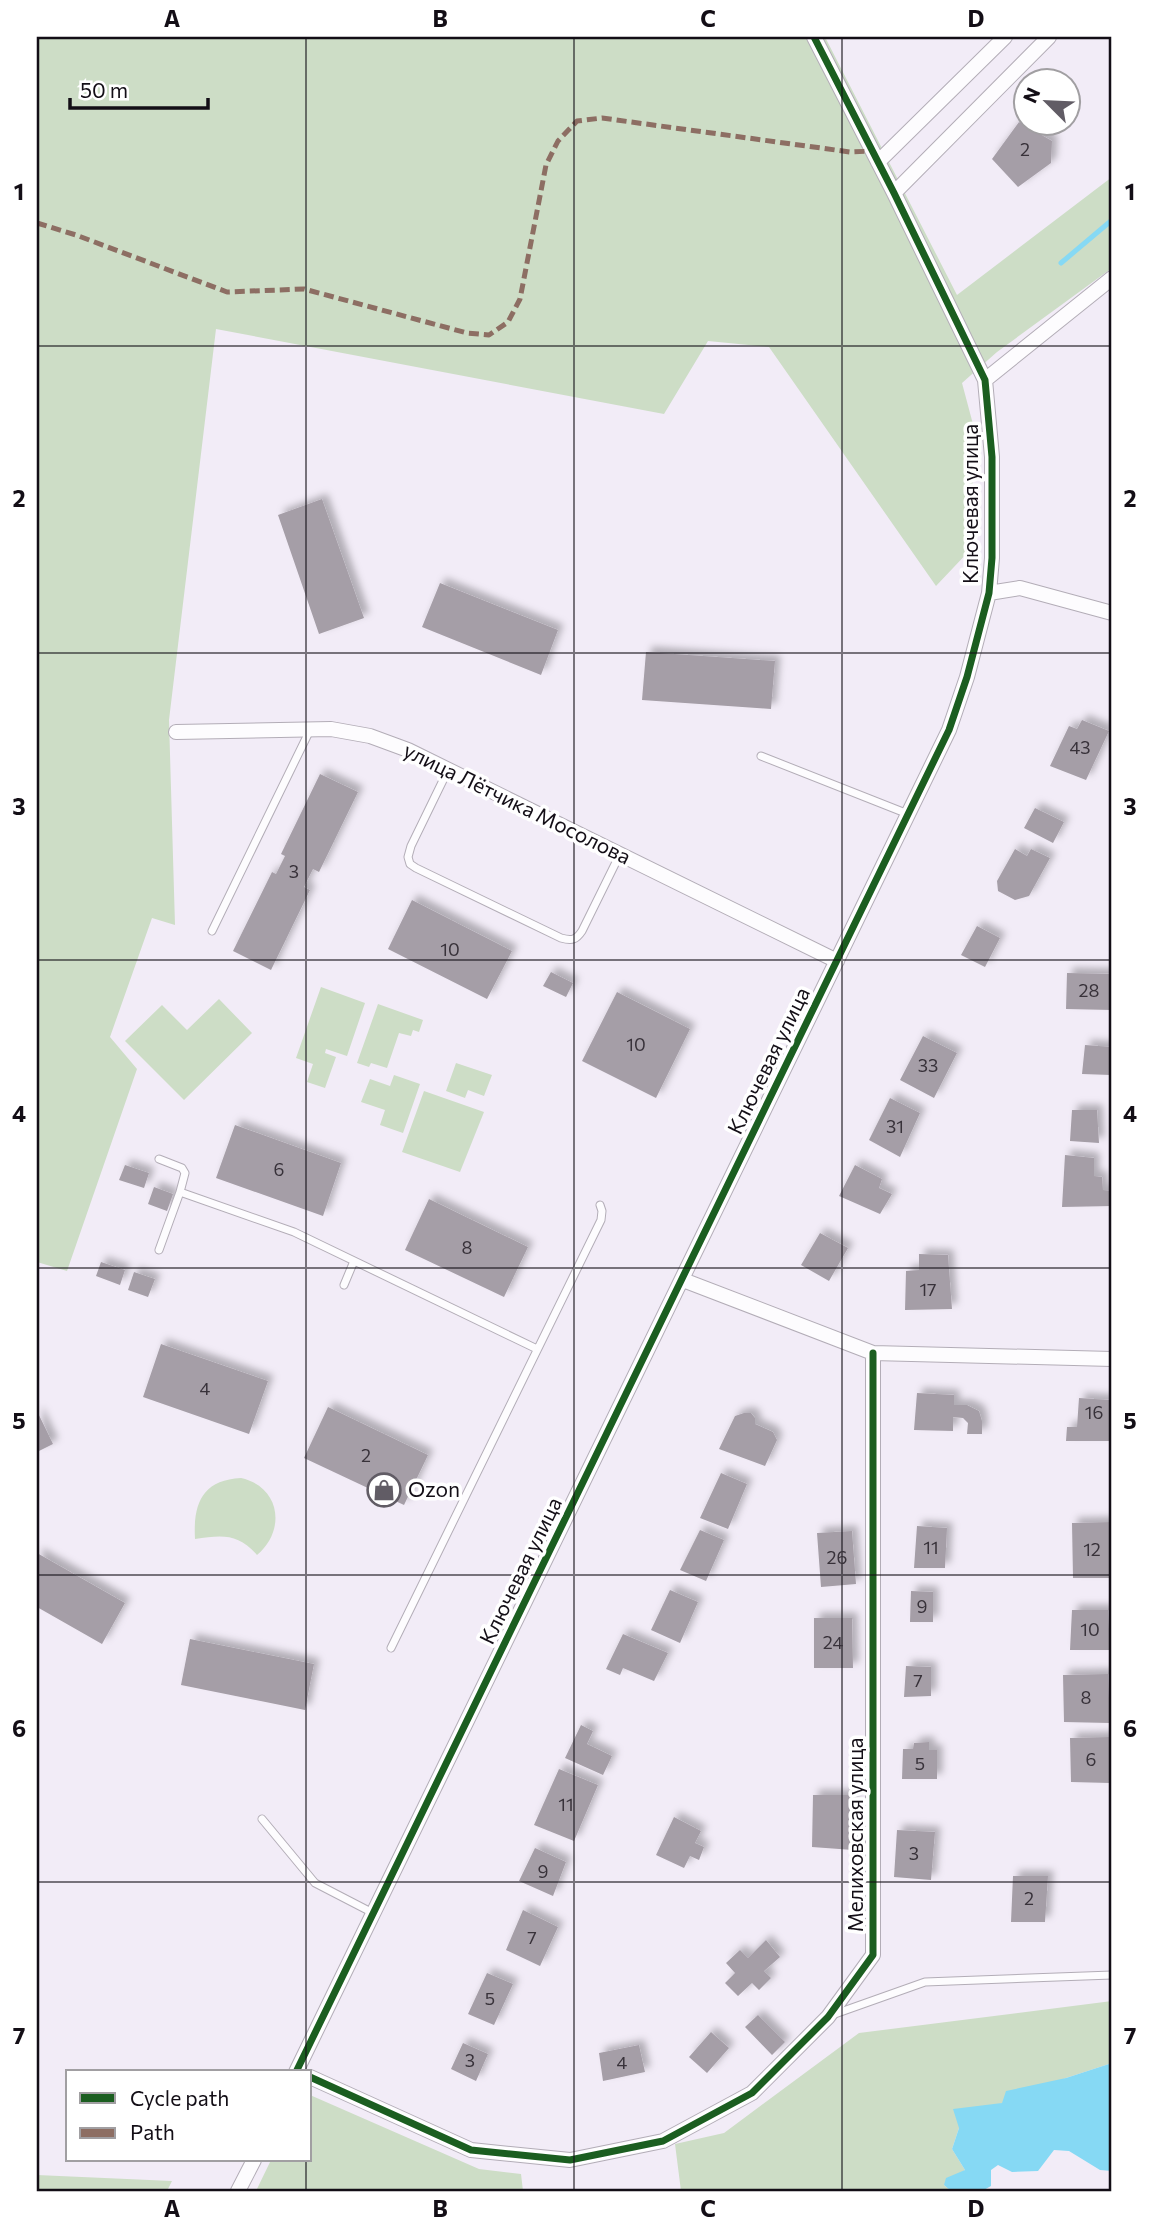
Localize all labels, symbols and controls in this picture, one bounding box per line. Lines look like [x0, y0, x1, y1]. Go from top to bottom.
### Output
text: A [164, 4, 181, 32]
text: B [432, 4, 448, 32]
text: C [700, 4, 716, 32]
text: D [968, 4, 985, 32]
scale bar [70, 66, 208, 110]
north arrow [1012, 66, 1082, 136]
text: 50 m [80, 77, 128, 102]
text: N [1018, 84, 1044, 106]
house number: 2 [1020, 138, 1030, 160]
text: 1 [14, 177, 24, 205]
text: 1 [1125, 177, 1135, 205]
street label: Ключевая улица [957, 424, 982, 584]
text: 2 [12, 484, 26, 512]
text: 2 [1123, 484, 1137, 512]
house number: 43 [1069, 736, 1091, 758]
street label: улица Лётчика Мосолова [400, 737, 635, 869]
text: 3 [12, 792, 26, 820]
text: 3 [1123, 792, 1137, 820]
house number: 3 [289, 860, 299, 882]
house number: 10 [440, 938, 460, 960]
house number: 28 [1079, 979, 1100, 1001]
street label: Ключевая улица [721, 983, 814, 1138]
house number: 10 [626, 1033, 646, 1055]
house number: 33 [918, 1054, 938, 1076]
text: 4 [12, 1099, 26, 1127]
text: 4 [1123, 1099, 1137, 1127]
house number: 31 [886, 1115, 904, 1137]
house number: 6 [274, 1158, 284, 1180]
house number: 8 [462, 1236, 473, 1258]
house number: 17 [919, 1278, 937, 1300]
house number: 4 [200, 1377, 211, 1399]
house number: 16 [1085, 1401, 1103, 1423]
text: 5 [12, 1406, 26, 1434]
text: 5 [1123, 1406, 1137, 1434]
house number: 2 [361, 1444, 371, 1466]
shop icon: Ozon [365, 1471, 403, 1509]
place label: Ozon [408, 1476, 460, 1501]
street label: Ключевая улица [473, 1493, 566, 1648]
house number: 11 [923, 1536, 939, 1558]
house number: 12 [1083, 1538, 1101, 1560]
house number: 26 [827, 1546, 847, 1568]
house number: 9 [917, 1595, 927, 1617]
house number: 10 [1080, 1618, 1100, 1640]
house number: 24 [823, 1631, 843, 1653]
house number: 7 [913, 1669, 923, 1691]
house number: 8 [1081, 1686, 1092, 1708]
text: 6 [12, 1714, 26, 1742]
text: 6 [1123, 1714, 1137, 1742]
street label: Мелиховская улица [842, 1738, 867, 1932]
house number: 6 [1086, 1748, 1096, 1770]
house number: 5 [915, 1752, 925, 1774]
house number: 11 [558, 1793, 574, 1815]
house number: 3 [909, 1842, 919, 1864]
house number: 9 [538, 1860, 548, 1882]
house number: 2 [1024, 1887, 1034, 1909]
house number: 7 [527, 1926, 537, 1948]
house number: 5 [485, 1987, 495, 2009]
text: 7 [13, 2021, 25, 2049]
text: 7 [1124, 2021, 1136, 2049]
house number: 3 [465, 2049, 475, 2071]
house number: 4 [617, 2051, 628, 2073]
legend [66, 2070, 312, 2162]
text: Cycle path [130, 2085, 229, 2110]
text: Path [130, 2119, 175, 2144]
text: A [164, 2194, 181, 2222]
text: B [432, 2194, 448, 2222]
text: C [700, 2194, 716, 2222]
text: D [968, 2194, 985, 2222]

